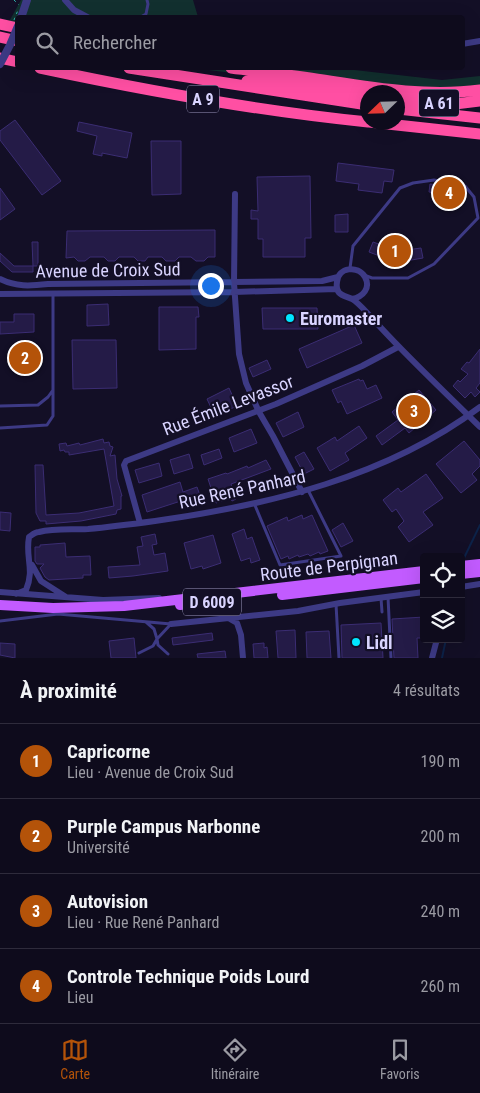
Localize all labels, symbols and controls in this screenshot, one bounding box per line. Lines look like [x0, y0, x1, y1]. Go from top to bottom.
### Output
search box [15, 15, 465, 70]
icon: search [33, 29, 61, 57]
text: Rechercher [73, 31, 157, 54]
north arrow [360, 85, 405, 130]
road number: A 9 [187, 86, 219, 112]
road number: A 61 [419, 90, 459, 116]
pin: 4 [433, 174, 465, 212]
pin: 1 [379, 232, 411, 270]
street label: Avenue de Croix Sud [35, 258, 181, 282]
your location [198, 273, 224, 299]
place label: Euromaster [300, 308, 382, 329]
marker: Euromaster [284, 312, 296, 324]
pin: 2 [9, 339, 41, 377]
street label: Rue Émile Levassor [160, 370, 297, 440]
pin: 3 [398, 392, 430, 430]
street label: Rue René Panhard [177, 465, 307, 513]
street label: Route de Perpignan [259, 547, 399, 585]
map controls [420, 553, 465, 643]
button: locate [420, 553, 465, 598]
road number: D 6009 [183, 588, 241, 616]
button: layers [420, 598, 465, 643]
place label: Lidl [366, 632, 393, 653]
marker: Lidl [350, 636, 362, 648]
text: À proximité [20, 679, 117, 703]
text: 4 résultats [393, 681, 460, 700]
text: Capricorne [67, 740, 150, 763]
text: 1 [32, 752, 40, 771]
text: 190 m [421, 752, 460, 771]
text: Lieu · Avenue de Croix Sud [67, 763, 234, 782]
text: Purple Campus Narbonne [67, 815, 260, 838]
text: 2 [32, 827, 40, 846]
text: 200 m [421, 827, 460, 846]
text: Université [67, 838, 130, 857]
text: Autovision [67, 890, 148, 913]
text: 3 [32, 902, 40, 921]
text: 240 m [421, 902, 460, 921]
text: Lieu · Rue René Panhard [67, 913, 219, 932]
text: Controle Technique Poids Lourd [67, 965, 309, 988]
text: 4 [32, 977, 40, 996]
text: 260 m [421, 977, 460, 996]
text: Lieu [67, 988, 94, 1007]
tab: Carte [60, 1036, 90, 1082]
tab: Itinéraire [211, 1036, 259, 1082]
tab: Favoris [380, 1036, 420, 1082]

